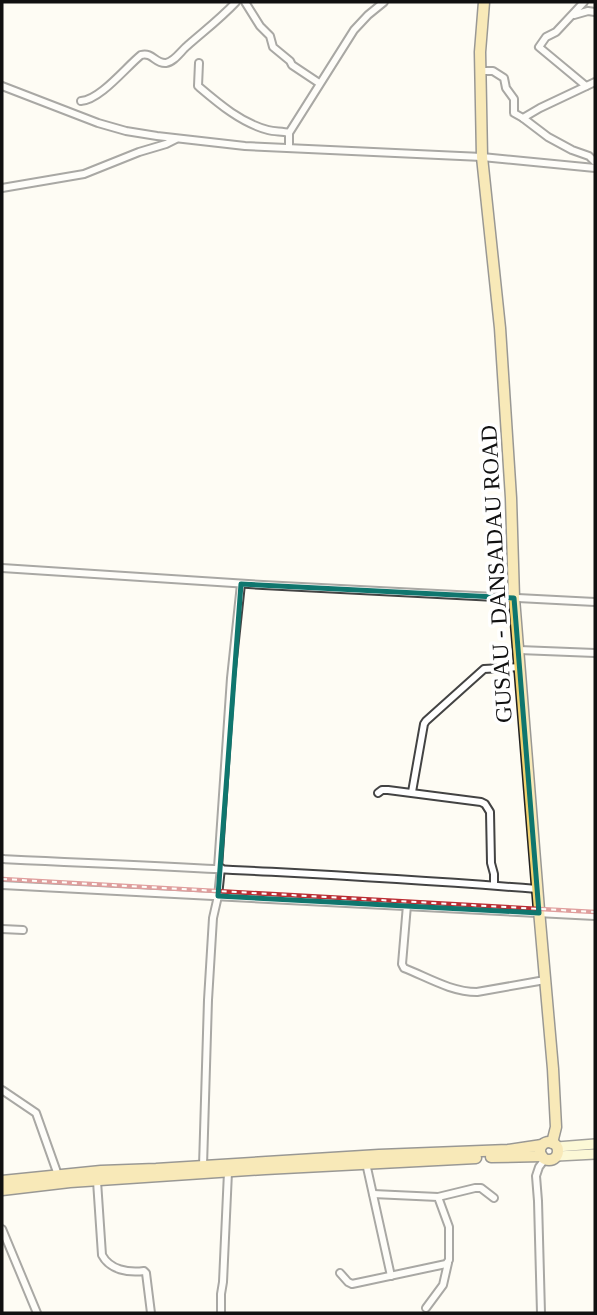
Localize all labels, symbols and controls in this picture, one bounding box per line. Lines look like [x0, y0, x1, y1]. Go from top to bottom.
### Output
street label: GUSAU - DANSADAU ROAD [476, 424, 517, 724]

